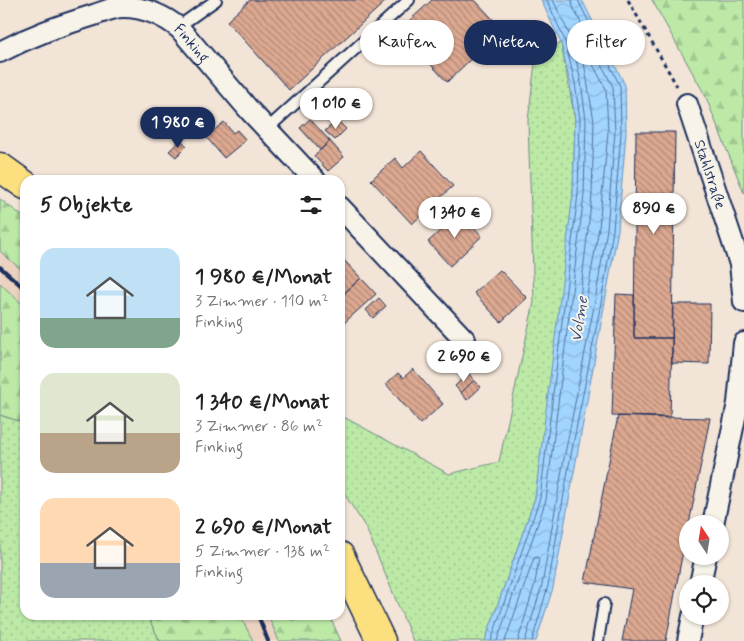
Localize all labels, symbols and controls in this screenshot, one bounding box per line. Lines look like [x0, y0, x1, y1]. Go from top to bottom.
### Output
street label: Finking [170, 19, 213, 68]
chip: Kaufen [360, 20, 454, 65]
chip: Mieten [464, 20, 557, 65]
chip: Filter [567, 20, 645, 65]
pin: 1 010 € [290, 88, 382, 130]
text: 1 010 € [311, 93, 361, 114]
pin: 1 980 € [132, 106, 224, 149]
text: 1 980 € [151, 112, 205, 133]
street label: Stahlstraße [689, 137, 730, 212]
text: 5 Objekte [40, 191, 133, 219]
icon: filters [297, 191, 325, 219]
pin: 890 € [619, 192, 689, 235]
pin: 1 340 € [409, 196, 501, 239]
text: 890 € [632, 198, 676, 219]
text: 1 340 € [429, 202, 481, 223]
text: 1 980 €/Monat [195, 263, 332, 291]
icon: home [80, 268, 140, 328]
text: 3 Zimmer · 110 m² [195, 291, 329, 312]
water label: Volme [566, 295, 593, 343]
text: Finking [195, 312, 243, 333]
pin: 2 690 € [418, 340, 510, 383]
text: 2 690 € [437, 346, 491, 367]
text: 1 340 €/Monat [195, 388, 330, 416]
icon: home [80, 393, 140, 453]
text: 3 Zimmer · 86 m² [195, 416, 323, 437]
text: Finking [195, 437, 243, 458]
text: 2 690 €/Monat [195, 513, 332, 541]
north arrow [679, 515, 729, 565]
map controls [679, 515, 729, 625]
icon: home [80, 518, 140, 578]
text: 5 Zimmer · 138 m² [195, 541, 330, 562]
text: Finking [195, 562, 243, 583]
button: locate [679, 575, 729, 625]

